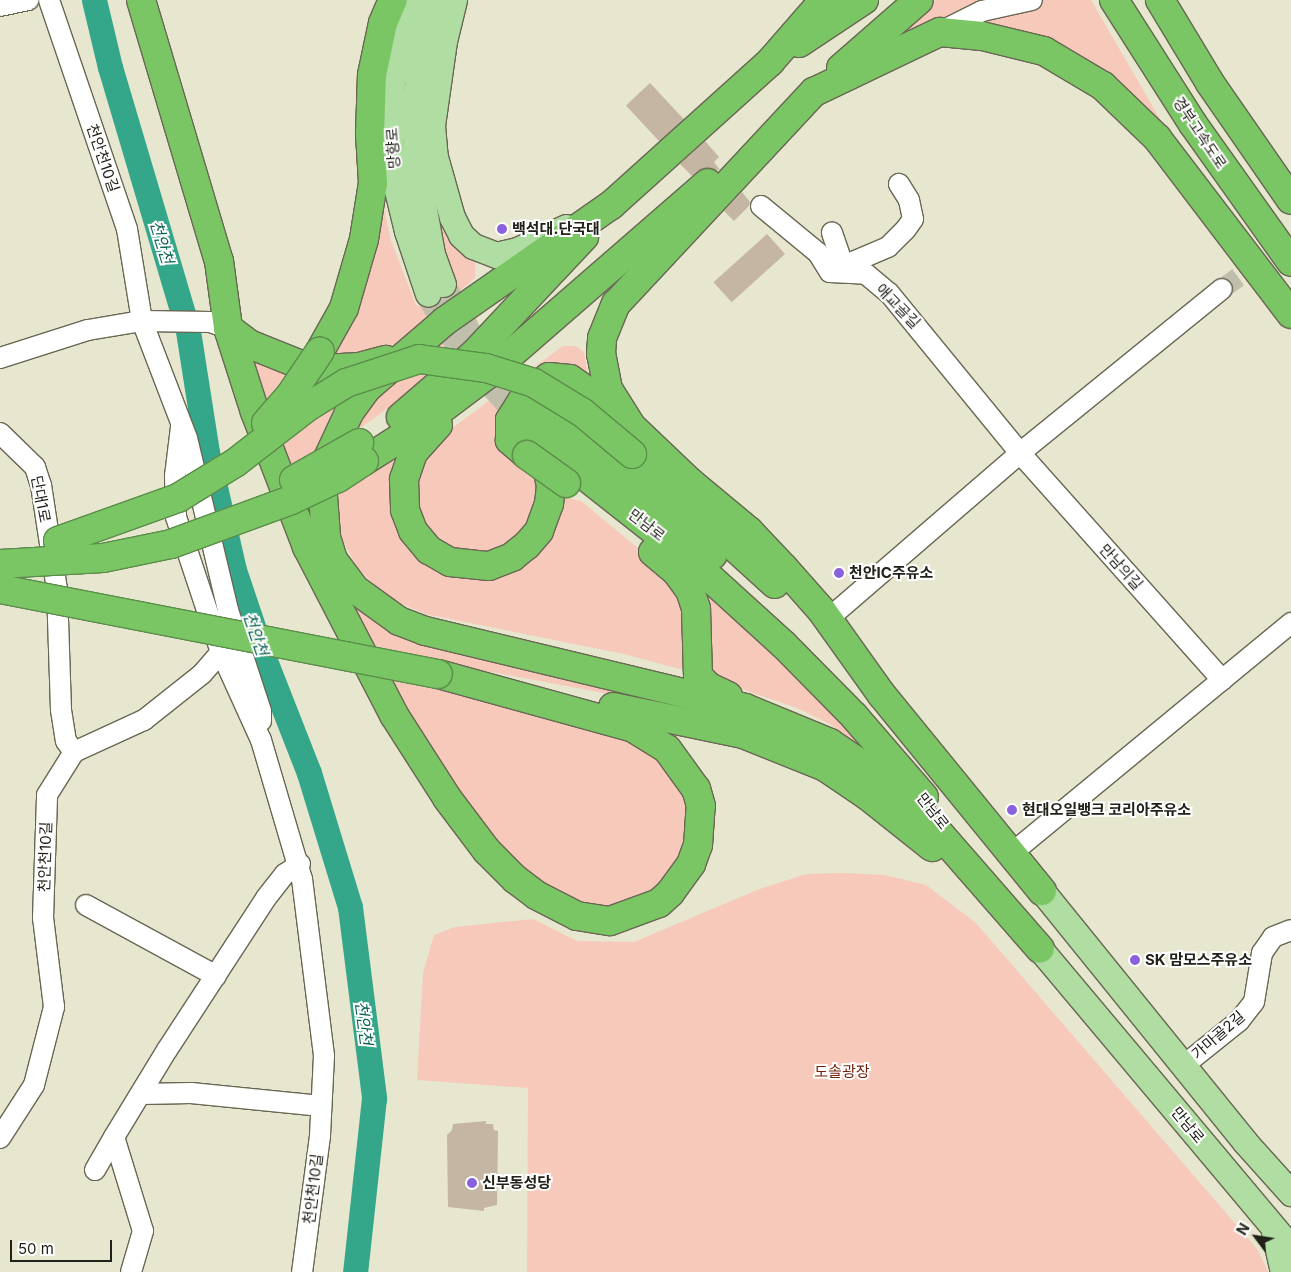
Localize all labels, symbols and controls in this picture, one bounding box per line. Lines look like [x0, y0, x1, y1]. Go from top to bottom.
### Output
street label: 경부고속도로 [1169, 94, 1231, 172]
street label: 천안천10길 [83, 122, 123, 194]
street label: 망향로 [383, 127, 403, 169]
water label: 천안천 [146, 218, 178, 266]
place label: 백석대.단국대 [512, 220, 600, 238]
marker: 백석대.단국대 [496, 223, 508, 235]
street label: 애교골길 [872, 280, 924, 332]
street label: 단대1로 [28, 474, 54, 524]
street label: 만남로 [625, 505, 669, 545]
street label: 만남의길 [1096, 540, 1146, 594]
place label: 천안IC주유소 [849, 564, 933, 582]
marker: 천안IC주유소 [833, 567, 845, 579]
water label: 천안천 [240, 610, 272, 658]
street label: 만남로 [913, 789, 953, 833]
place label: 현대오일뱅크 코리아주유소 [1022, 801, 1191, 819]
marker: 현대오일뱅크 코리아주유소 [1006, 804, 1018, 816]
street label: 천안천10길 [35, 821, 55, 893]
place label: SK 맘모스주유소 [1145, 951, 1252, 969]
marker: SK 맘모스주유소 [1129, 954, 1141, 966]
water label: 천안천 [352, 1000, 376, 1046]
street label: 가마골2길 [1188, 1007, 1248, 1063]
park label: 도솔광장 [814, 1063, 870, 1081]
street label: 만남로 [1168, 1103, 1208, 1147]
street label: 천안천10길 [300, 1153, 326, 1225]
place label: 신부동성당 [482, 1174, 551, 1192]
marker: 신부동성당 [466, 1177, 478, 1189]
north arrow [1231, 1212, 1281, 1262]
text: N [1233, 1220, 1253, 1238]
scale bar [12, 1230, 115, 1262]
text: 50 m [18, 1239, 54, 1258]

